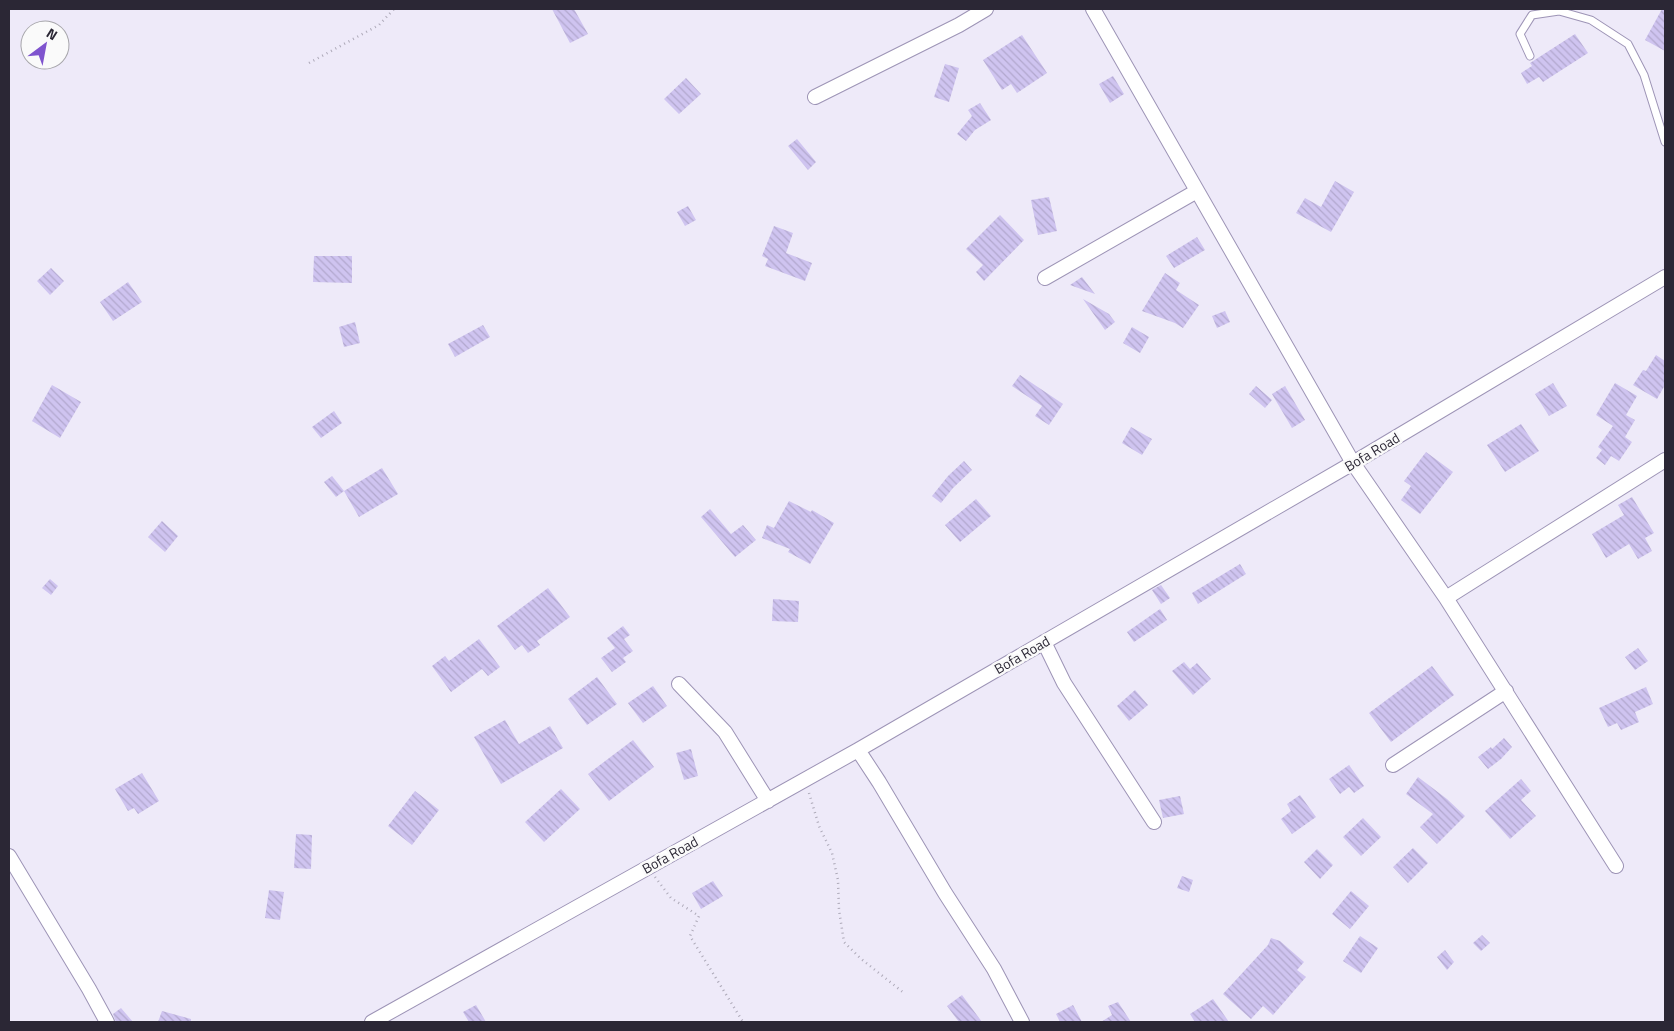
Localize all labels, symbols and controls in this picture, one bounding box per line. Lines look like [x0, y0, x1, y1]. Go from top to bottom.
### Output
north arrow [20, 20, 70, 70]
text: N [42, 22, 62, 45]
street label: Bofa Road [1340, 427, 1403, 476]
street label: Bofa Road [990, 630, 1053, 679]
street label: Bofa Road [638, 831, 702, 879]

